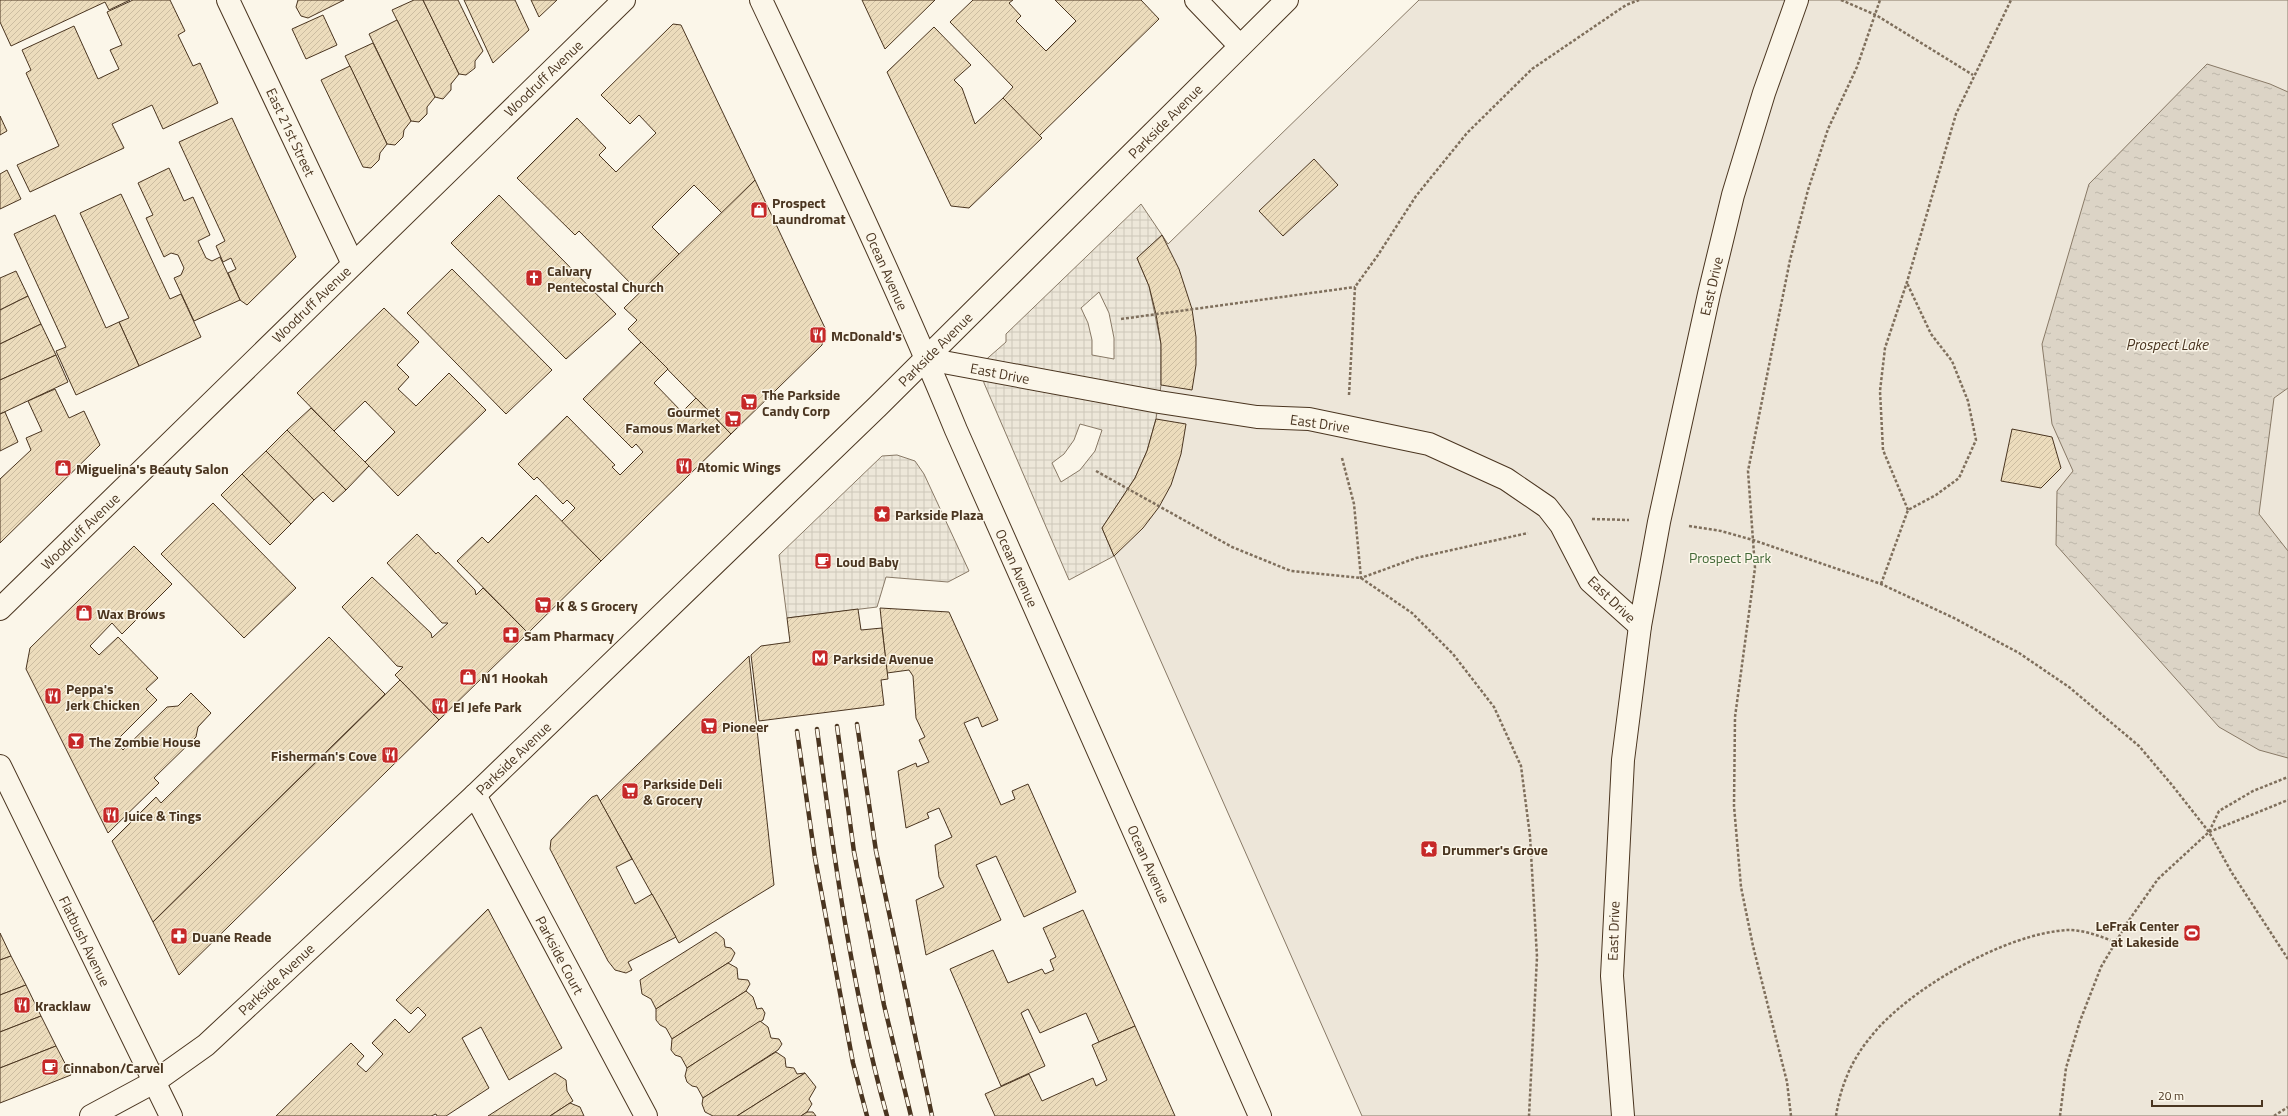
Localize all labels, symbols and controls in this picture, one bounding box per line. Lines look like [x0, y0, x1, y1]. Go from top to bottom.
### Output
street label: Woodruff Avenue [499, 35, 587, 121]
street label: Parkside Avenue [1123, 79, 1207, 163]
street label: East 21st Street [261, 84, 321, 180]
place label: Prospect Laundromat [772, 192, 846, 229]
shop icon: Prospect Laundromat [749, 200, 769, 220]
street label: Ocean Avenue [860, 228, 914, 314]
street label: East Drive [1694, 254, 1728, 318]
place label: Calvary Pentecostal Church [547, 260, 664, 297]
street label: Woodruff Avenue [267, 261, 355, 347]
church icon: Calvary Pentecostal Church [524, 268, 544, 288]
street label: Parkside Avenue [893, 307, 977, 391]
restaurant icon: McDonald's [808, 325, 828, 345]
place label: McDonald's [831, 325, 902, 346]
water label: Prospect Lake [2126, 333, 2209, 356]
street label: East Drive [969, 357, 1031, 389]
place label: The Parkside Candy Corp [762, 384, 840, 421]
supermarket icon: The Parkside Candy Corp [739, 392, 759, 412]
place label: Gourmet Famous Market [625, 401, 720, 438]
street label: East Drive [1289, 408, 1351, 438]
supermarket icon: Gourmet Famous Market [723, 409, 743, 429]
restaurant icon: Atomic Wings [674, 456, 694, 476]
place label: Atomic Wings [697, 456, 781, 477]
shop icon: Miguelina's Beauty Salon [53, 458, 73, 478]
place label: Miguelina's Beauty Salon [76, 458, 229, 479]
street label: Woodruff Avenue [36, 488, 124, 574]
place icon: Parkside Plaza [872, 504, 892, 524]
place label: Parkside Plaza [895, 504, 984, 525]
street label: Ocean Avenue [990, 525, 1044, 611]
park label: Prospect Park [1689, 547, 1771, 568]
cafe icon: Loud Baby [813, 551, 833, 571]
place label: Loud Baby [836, 551, 899, 572]
street label: East Drive [1583, 571, 1641, 627]
supermarket icon: K & S Grocery [533, 595, 553, 615]
place label: K & S Grocery [556, 595, 638, 616]
shop icon: Wax Brows [74, 603, 94, 623]
place label: Wax Brows [97, 603, 166, 624]
pharmacy icon: Sam Pharmacy [501, 625, 521, 645]
place label: Sam Pharmacy [524, 625, 614, 646]
metro station icon: Parkside Avenue [810, 648, 830, 668]
place label: Parkside Avenue [833, 648, 934, 669]
shop icon: N1 Hookah [458, 667, 478, 687]
place label: N1 Hookah [481, 667, 548, 688]
place label: Peppa's Jerk Chicken [66, 678, 140, 715]
restaurant icon: Peppa's Jerk Chicken [43, 686, 63, 706]
restaurant icon: El Jefe Park [430, 696, 450, 716]
place label: El Jefe Park [453, 696, 523, 717]
supermarket icon: Pioneer [699, 716, 719, 736]
place label: Pioneer [722, 716, 769, 737]
street label: Parkside Avenue [471, 717, 555, 799]
bar icon: The Zombie House [66, 731, 86, 751]
place label: The Zombie House [89, 731, 201, 752]
place label: Fisherman's Cove [271, 745, 377, 766]
restaurant icon: Fisherman's Cove [380, 745, 400, 765]
place label: Parkside Deli & Grocery [643, 773, 722, 810]
supermarket icon: Parkside Deli & Grocery [620, 781, 640, 801]
restaurant icon: Juice & Tings [101, 805, 121, 825]
place label: Juice & Tings [124, 805, 202, 826]
street label: Ocean Avenue [1122, 821, 1176, 907]
place icon: Drummer's Grove [1419, 839, 1439, 859]
place label: Drummer's Grove [1442, 839, 1548, 860]
street label: Flatbush Avenue [54, 892, 116, 990]
street label: East Drive [1601, 901, 1625, 961]
street label: Parkside Court [531, 912, 589, 998]
place label: LeFrak Center at Lakeside [2096, 915, 2179, 952]
sports icon: LeFrak Center at Lakeside [2182, 923, 2202, 943]
pharmacy icon: Duane Reade [169, 926, 189, 946]
place label: Duane Reade [192, 926, 271, 947]
street label: Parkside Avenue [233, 938, 319, 1020]
restaurant icon: Kracklaw [12, 995, 32, 1015]
place label: Kracklaw [35, 995, 91, 1016]
cafe icon: Cinnabon/Carvel [40, 1057, 60, 1077]
place label: Cinnabon/Carvel [63, 1057, 164, 1078]
scale bar [2152, 1082, 2262, 1108]
text: 20 m [2158, 1086, 2184, 1105]

